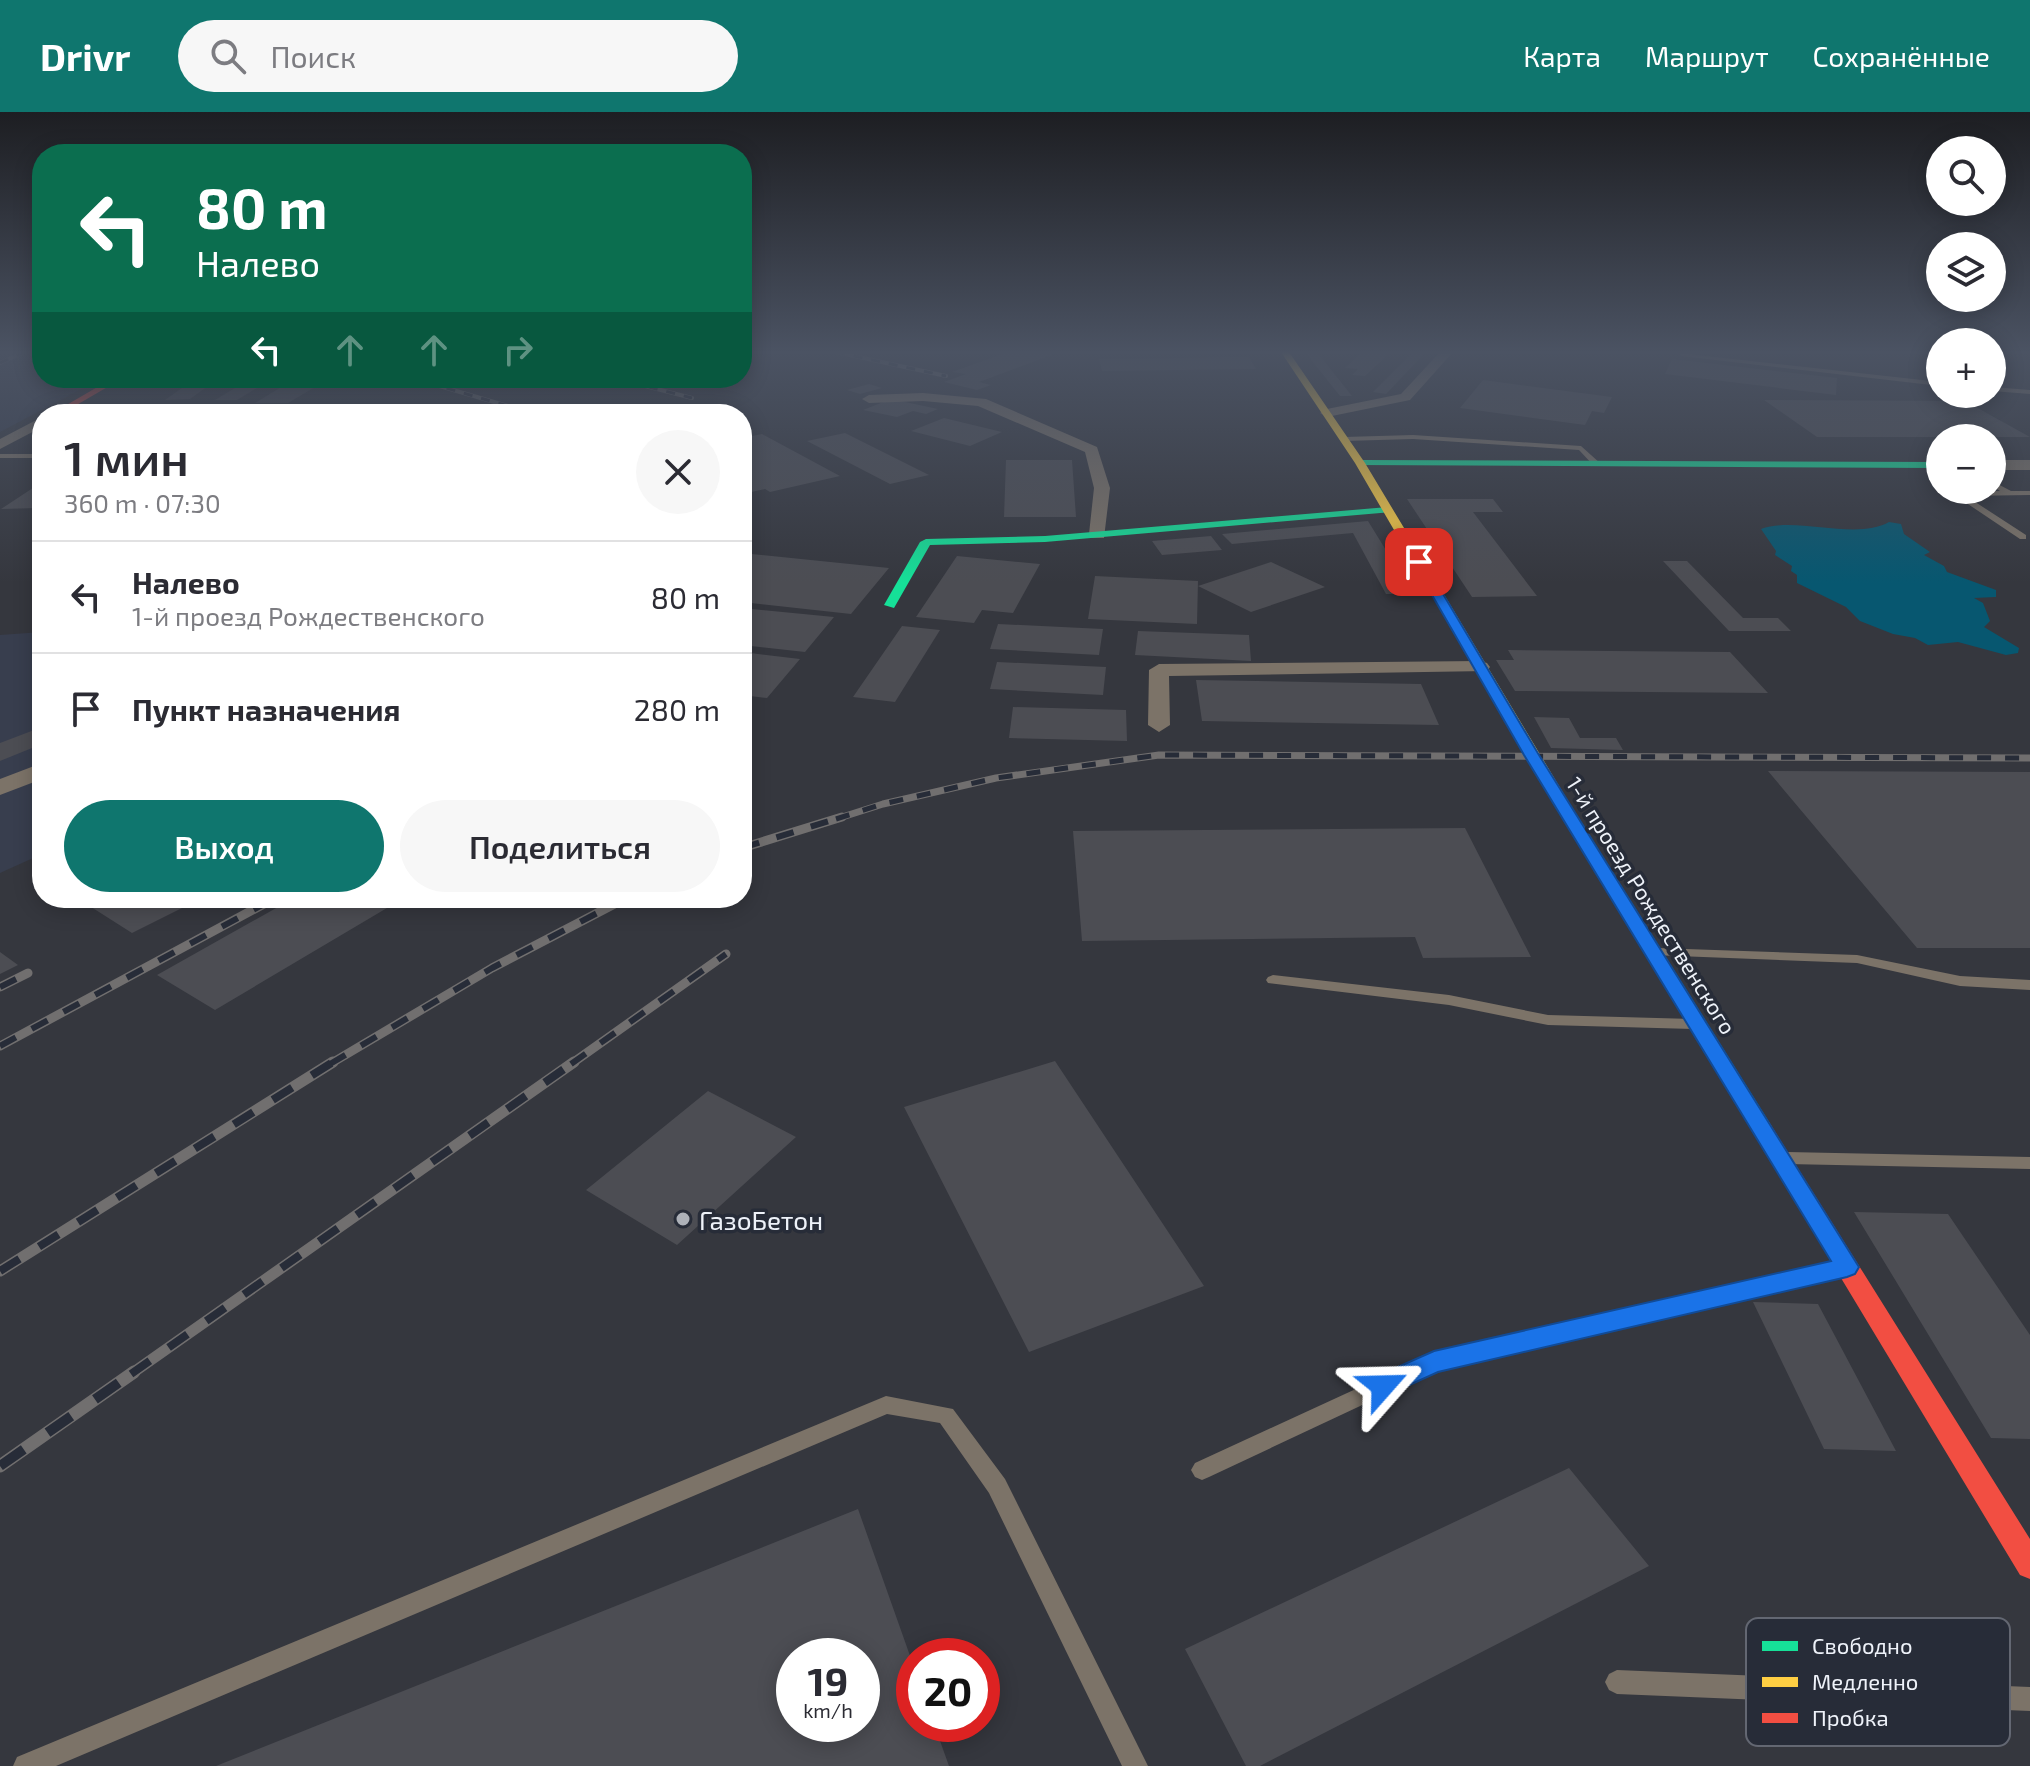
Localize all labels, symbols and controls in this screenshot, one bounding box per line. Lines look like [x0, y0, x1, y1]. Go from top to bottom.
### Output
search box [178, 20, 738, 92]
text: Drivr [40, 33, 130, 79]
icon: search [206, 34, 250, 78]
text: Поиск [270, 38, 356, 74]
text: Карта [1523, 39, 1601, 73]
text: Маршрут [1645, 39, 1769, 73]
text: Сохранённые [1813, 39, 1990, 73]
map controls [1926, 136, 2006, 504]
button: search [1926, 136, 2006, 216]
text: 80 m [196, 173, 328, 240]
icon: left [64, 176, 168, 280]
button: layers [1926, 232, 2006, 312]
text: Налево [196, 241, 320, 284]
icon: left [244, 328, 288, 372]
icon: ahead [328, 328, 372, 372]
icon: ahead [412, 328, 456, 372]
icon: right [496, 328, 540, 372]
button: + [1926, 328, 2006, 408]
button: − [1926, 424, 2006, 504]
text: 1 мин [64, 428, 189, 486]
button: close [636, 430, 720, 514]
text: 360 m · 07:30 [64, 487, 221, 518]
pin [1385, 528, 1453, 596]
icon: arrive [1397, 540, 1441, 584]
text: Налево [132, 564, 240, 600]
icon: left [64, 575, 108, 619]
text: 80 m [651, 579, 720, 615]
text: 1-й проезд Рождественского [132, 600, 485, 631]
icon: arrive [64, 687, 108, 731]
text: Пункт назначения [132, 691, 400, 727]
text: 280 m [634, 691, 720, 727]
street label: 1-й проезд Рождественского [1562, 772, 1742, 1038]
button: Выход [64, 800, 384, 892]
button: Поделиться [400, 800, 720, 892]
place label: ГазоБетон [699, 1204, 823, 1235]
marker: ГазоБетон [674, 1210, 692, 1228]
position arrow [1341, 1344, 1425, 1428]
legend [1746, 1618, 2010, 1746]
text: Свободно [1812, 1632, 1912, 1658]
speed limit sign: 20 [896, 1638, 1000, 1742]
text: 19 [808, 1656, 848, 1704]
text: Медленно [1812, 1668, 1918, 1694]
text: km/h [803, 1698, 853, 1722]
text: Пробка [1812, 1704, 1889, 1730]

